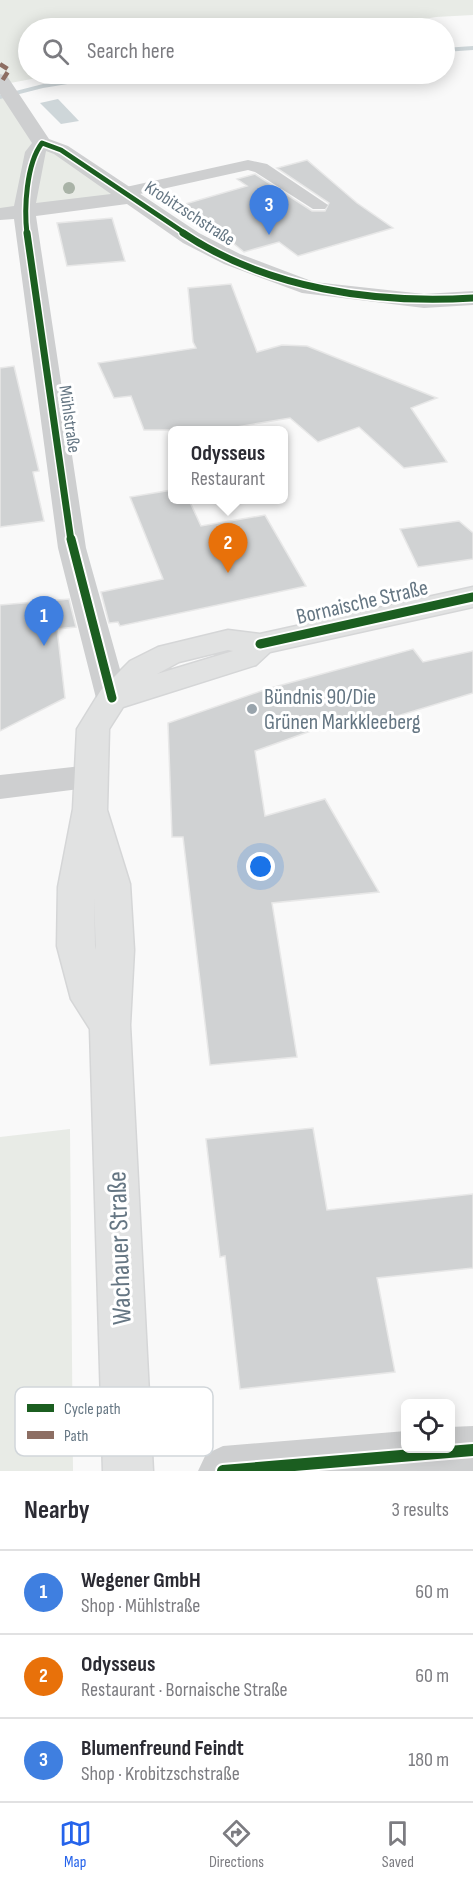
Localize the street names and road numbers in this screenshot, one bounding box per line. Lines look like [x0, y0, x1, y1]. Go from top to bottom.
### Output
street label: Krobitzschstraße [141, 177, 239, 250]
street label: Mühlstraße [54, 384, 85, 454]
street label: Bornaische Straße [294, 574, 431, 631]
street label: Wachauer Straße [101, 1171, 139, 1325]

